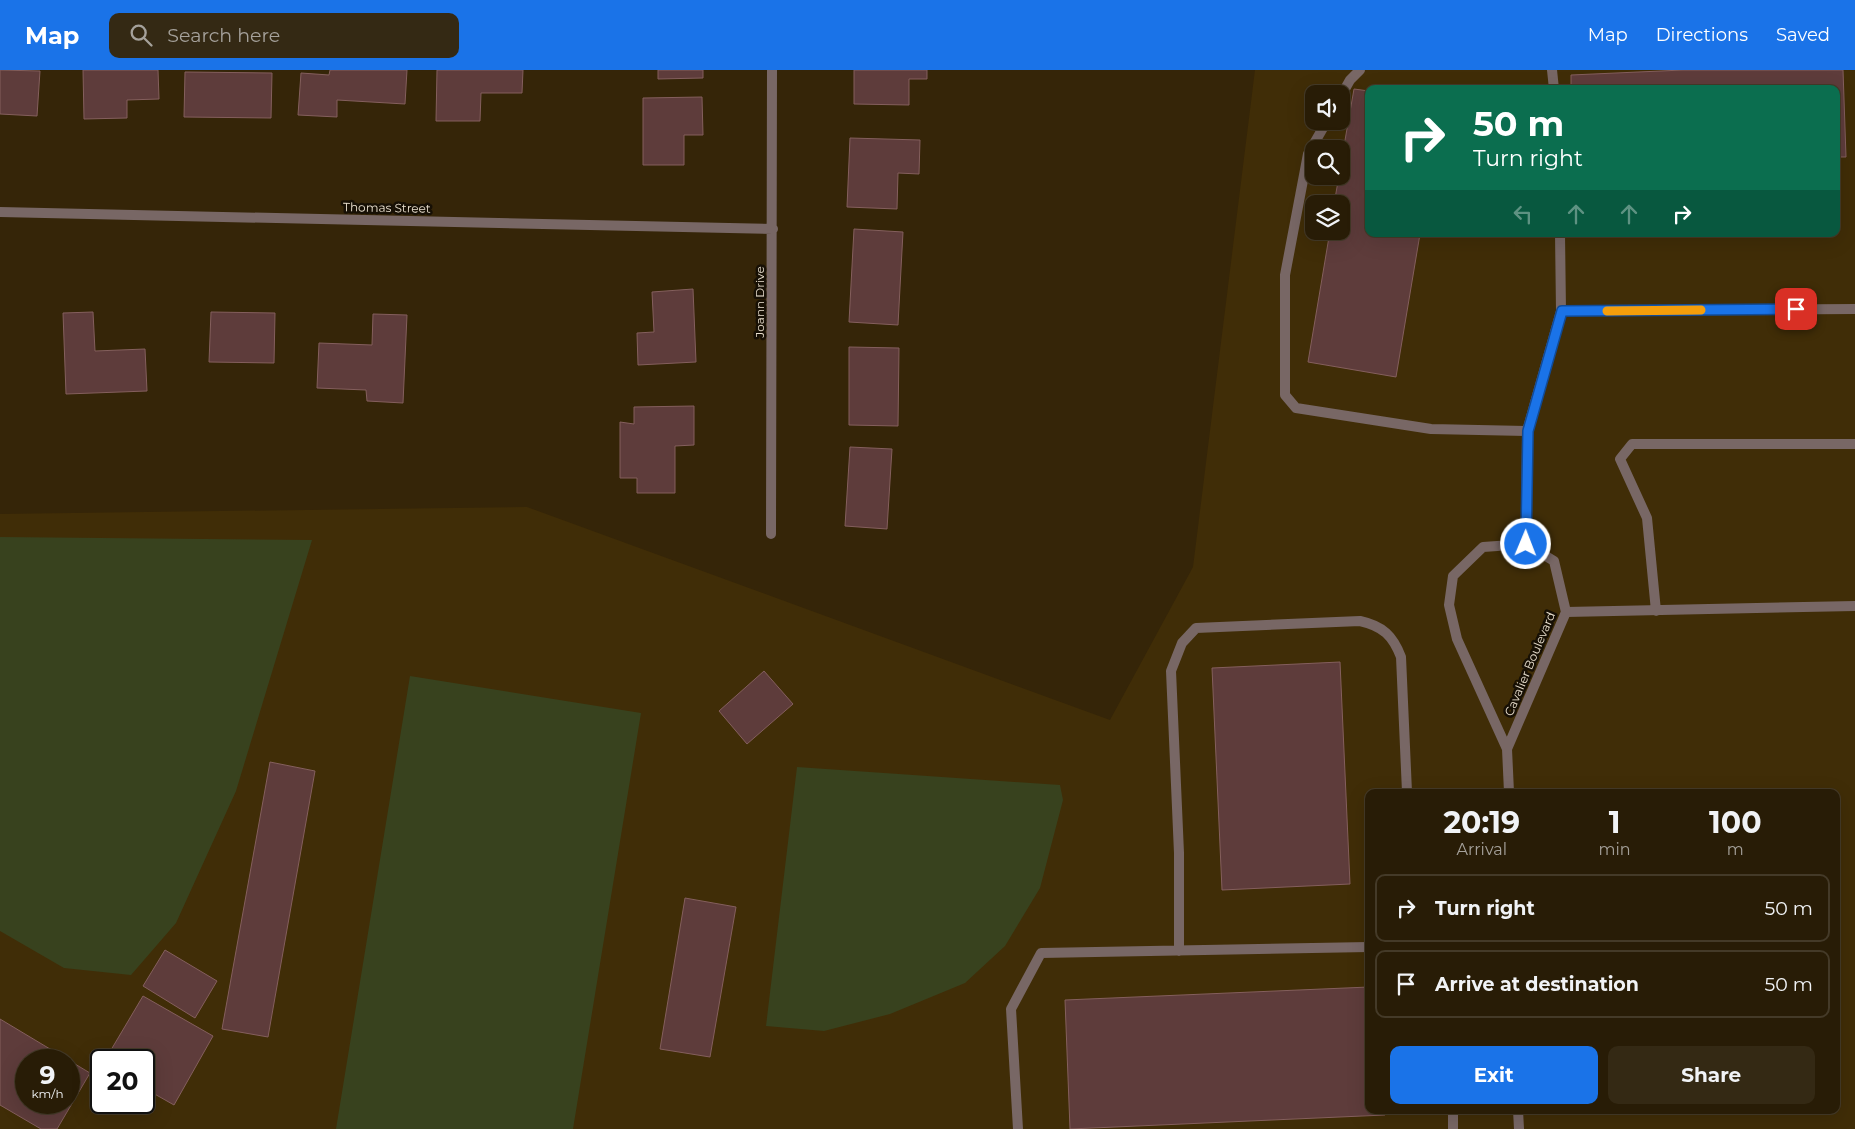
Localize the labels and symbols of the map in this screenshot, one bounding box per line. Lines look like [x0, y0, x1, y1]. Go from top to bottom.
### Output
street label: Thomas Street [343, 199, 431, 216]
street label: Joann Drive [752, 266, 767, 339]
pin [1775, 288, 1817, 330]
position arrow [1499, 517, 1551, 569]
street label: Cavalier Boulevard [1501, 610, 1558, 718]
speed limit sign: 20 [90, 1049, 155, 1114]

